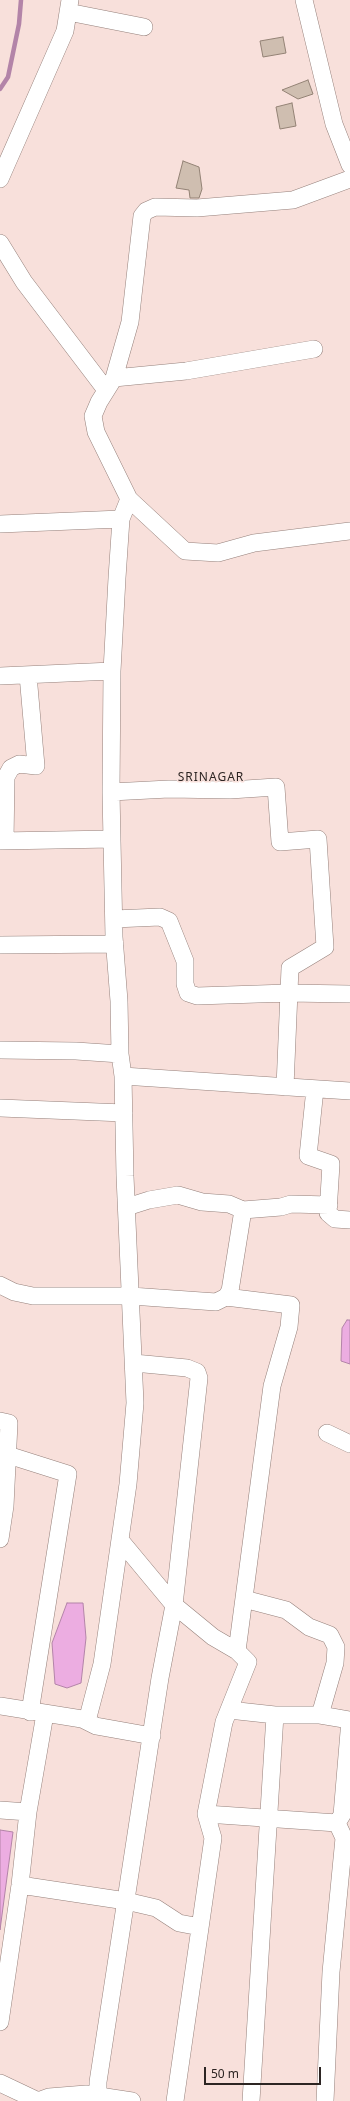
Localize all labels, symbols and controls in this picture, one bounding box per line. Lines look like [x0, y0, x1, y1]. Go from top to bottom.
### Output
district label: SRINAGAR [178, 771, 244, 785]
scale bar [206, 2059, 323, 2085]
text: 50 m [211, 2065, 239, 2082]

